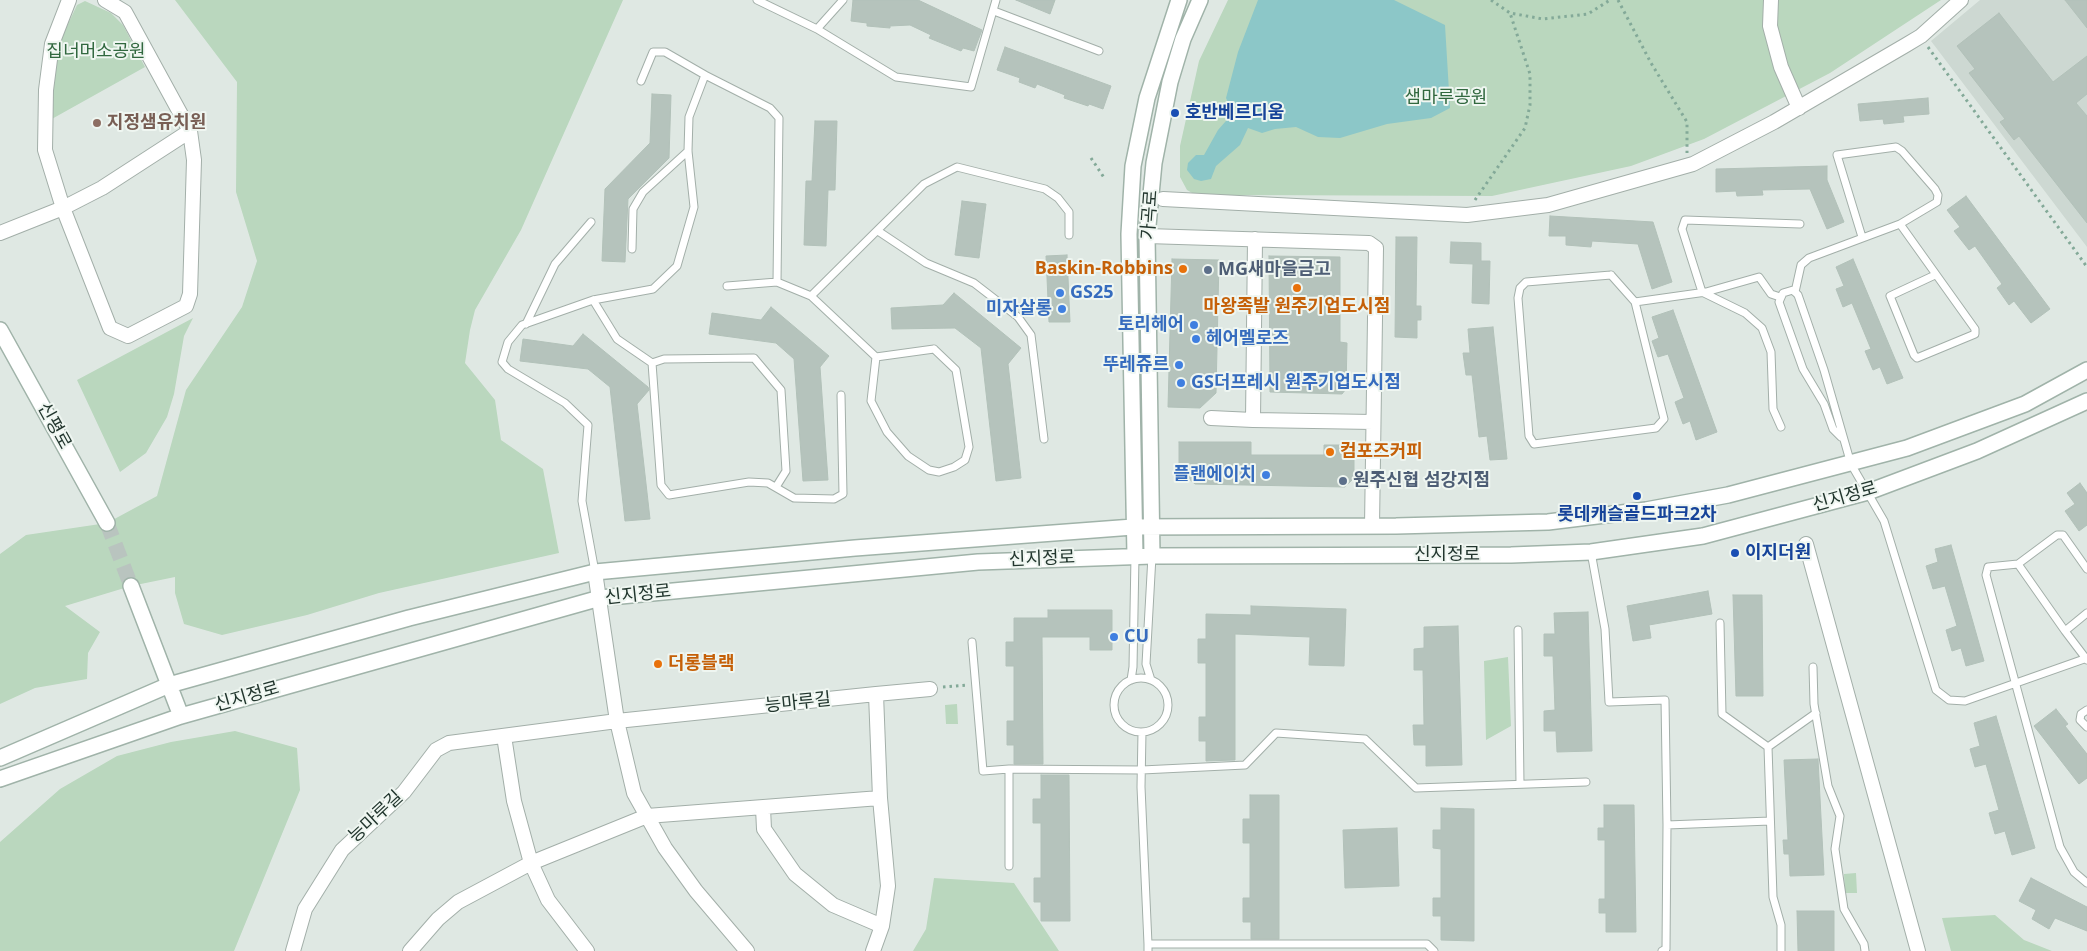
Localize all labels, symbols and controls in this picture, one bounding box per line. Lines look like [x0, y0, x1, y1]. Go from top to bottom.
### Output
park label: 집너머소공원 [46, 41, 146, 63]
park label: 샘마루공원 [1405, 87, 1487, 109]
place label: 호반베르디움 [1185, 102, 1284, 124]
marker: 호반베르디움 [1169, 107, 1181, 119]
place label: 지정샘유치원 [107, 112, 206, 134]
marker: 지정샘유치원 [91, 117, 103, 129]
street label: 가곡로 [1137, 189, 1163, 241]
place label: Baskin-Robbins [1035, 258, 1173, 280]
place label: MG새마을금고 [1218, 259, 1331, 281]
marker: Baskin-Robbins [1177, 263, 1189, 275]
marker: MG새마을금고 [1202, 264, 1214, 276]
place label: GS25 [1070, 282, 1114, 304]
marker: 마왕족발 원주기업도시점 [1291, 282, 1303, 294]
marker: GS25 [1054, 287, 1066, 299]
place label: 마왕족발 원주기업도시점 [1204, 296, 1390, 318]
place label: 미자살롱 [986, 298, 1052, 320]
marker: 미자살롱 [1056, 303, 1068, 315]
place label: 토리헤어 [1118, 314, 1184, 336]
marker: 토리헤어 [1188, 319, 1200, 331]
place label: 헤어멜로즈 [1206, 328, 1289, 350]
marker: 헤어멜로즈 [1190, 333, 1202, 345]
place label: 뚜레쥬르 [1103, 354, 1169, 376]
marker: 뚜레쥬르 [1173, 359, 1185, 371]
place label: GS더프레시 원주기업도시점 [1191, 372, 1401, 394]
marker: GS더프레시 원주기업도시점 [1175, 377, 1187, 389]
street label: 신평로 [33, 399, 75, 453]
place label: 컴포즈커피 [1340, 441, 1423, 463]
marker: 컴포즈커피 [1324, 446, 1336, 458]
place label: 플랜에이치 [1173, 464, 1256, 486]
marker: 플랜에이치 [1260, 469, 1272, 481]
place label: 원주신협 섬강지점 [1353, 470, 1490, 492]
marker: 원주신협 섬강지점 [1337, 475, 1349, 487]
street label: 신지정로 [1810, 477, 1880, 517]
marker: 롯데캐슬골드파크2차 [1631, 490, 1643, 502]
place label: 롯데캐슬골드파크2차 [1557, 504, 1717, 526]
place label: 이지더원 [1745, 542, 1811, 564]
street label: 신지정로 [1414, 544, 1480, 566]
street label: 신지정로 [1009, 547, 1075, 571]
marker: 이지더원 [1729, 547, 1741, 559]
street label: 신지정로 [604, 581, 672, 609]
place label: CU [1124, 626, 1149, 648]
marker: CU [1108, 631, 1120, 643]
place label: 더롱블랙 [668, 653, 734, 675]
marker: 더롱블랙 [652, 658, 664, 670]
street label: 신지정로 [212, 677, 282, 717]
street label: 능마루길 [764, 689, 832, 717]
street label: 능마루길 [344, 787, 408, 847]

